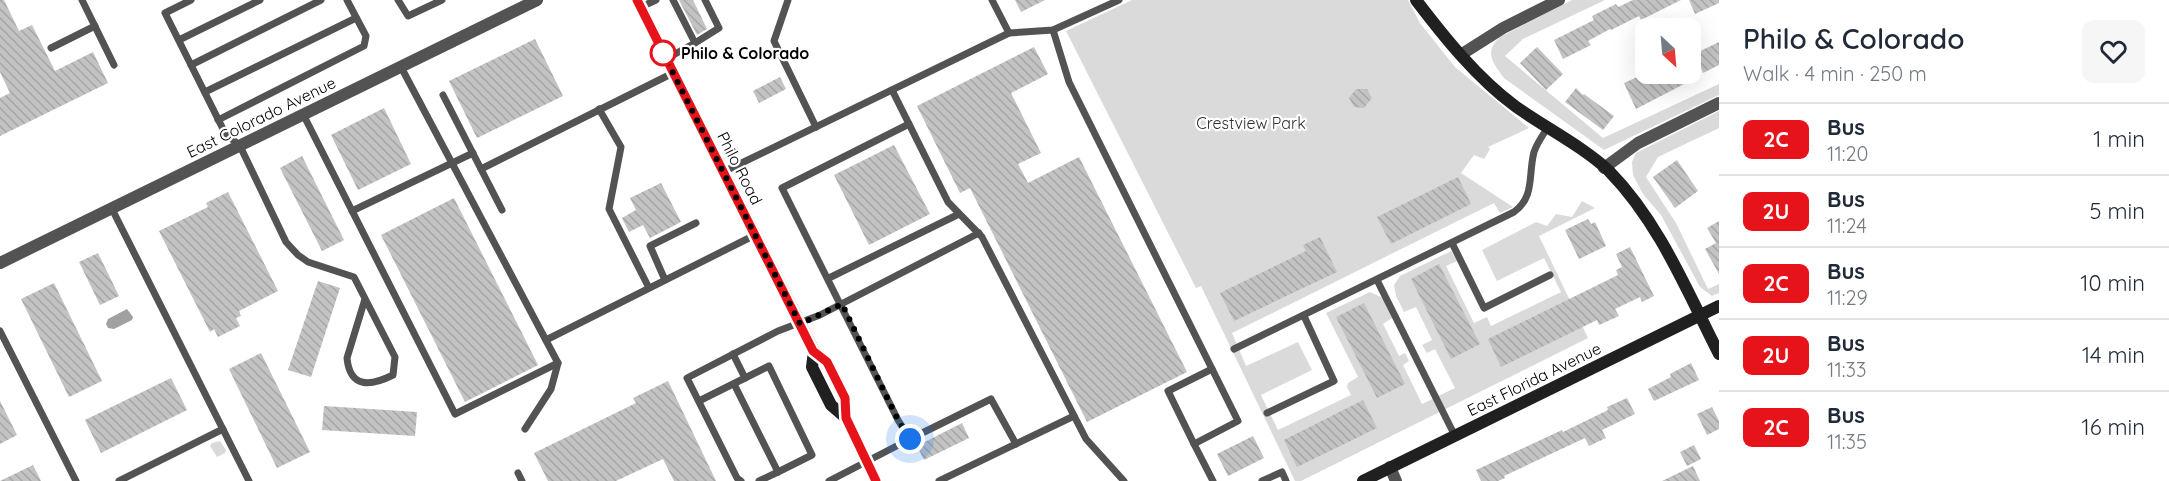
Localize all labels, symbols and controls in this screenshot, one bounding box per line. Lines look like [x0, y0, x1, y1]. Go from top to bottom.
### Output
north arrow [1635, 18, 1701, 84]
map controls [1635, 18, 1701, 84]
button: heart [2082, 20, 2145, 83]
text: Philo & Colorado [1743, 21, 1965, 56]
marker: Philo & Colorado [650, 40, 676, 66]
place label: Philo & Colorado [681, 43, 809, 63]
text: Walk · 4 min · 250 m [1743, 61, 1927, 86]
street label: East Colorado Avenue [183, 72, 339, 162]
park label: Crestview Park [1196, 113, 1306, 133]
text: Bus [1827, 113, 1865, 141]
text: 1 min [2093, 125, 2145, 153]
text: 2C [1763, 126, 1789, 152]
street label: Philo Road [713, 128, 767, 208]
text: 11:20 [1827, 141, 1869, 166]
text: Bus [1827, 185, 1865, 213]
text: 5 min [2090, 197, 2145, 225]
text: 2U [1763, 198, 1789, 224]
text: 11:24 [1827, 213, 1867, 238]
text: Bus [1827, 257, 1865, 285]
text: 10 min [2080, 269, 2145, 297]
text: 2C [1763, 270, 1789, 296]
text: 11:29 [1827, 285, 1868, 310]
text: Bus [1827, 329, 1865, 357]
street label: East Florida Avenue [1464, 338, 1604, 420]
text: 14 min [2082, 341, 2145, 369]
text: 2U [1763, 342, 1789, 368]
text: 11:33 [1827, 357, 1867, 382]
text: Bus [1827, 401, 1865, 429]
text: 16 min [2082, 413, 2145, 441]
text: 2C [1763, 414, 1789, 440]
your location [895, 424, 925, 454]
text: 11:35 [1827, 429, 1867, 454]

